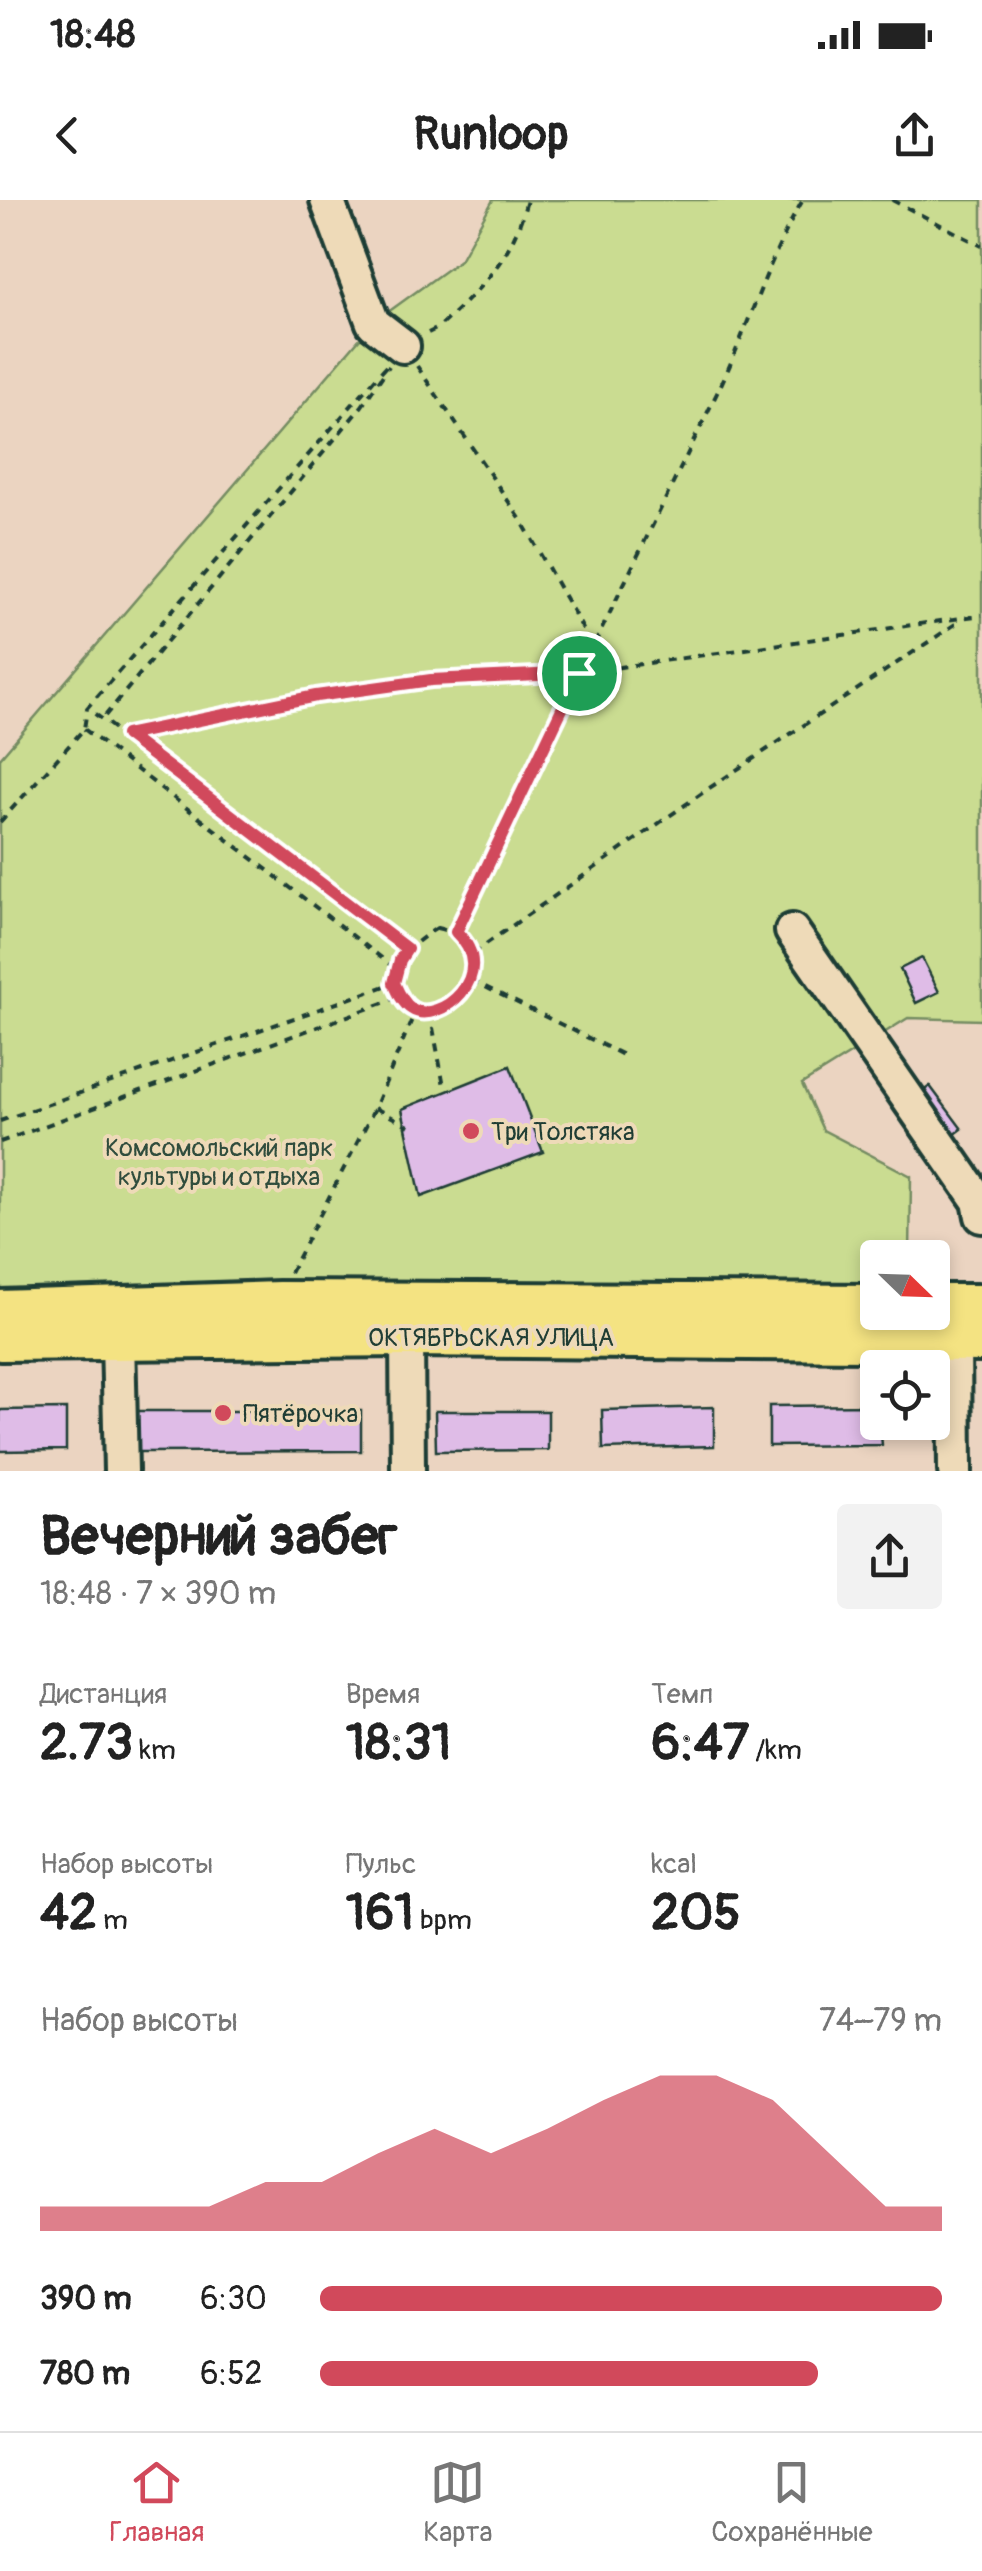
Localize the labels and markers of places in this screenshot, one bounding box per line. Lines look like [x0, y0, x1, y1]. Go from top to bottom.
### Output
pin [537, 631, 622, 716]
place label: Три Толстяка [491, 1117, 635, 1148]
marker: Три Толстяка [460, 1120, 482, 1142]
place label: Пятёрочка [243, 1399, 358, 1430]
marker: Пятёрочка [212, 1402, 234, 1424]

